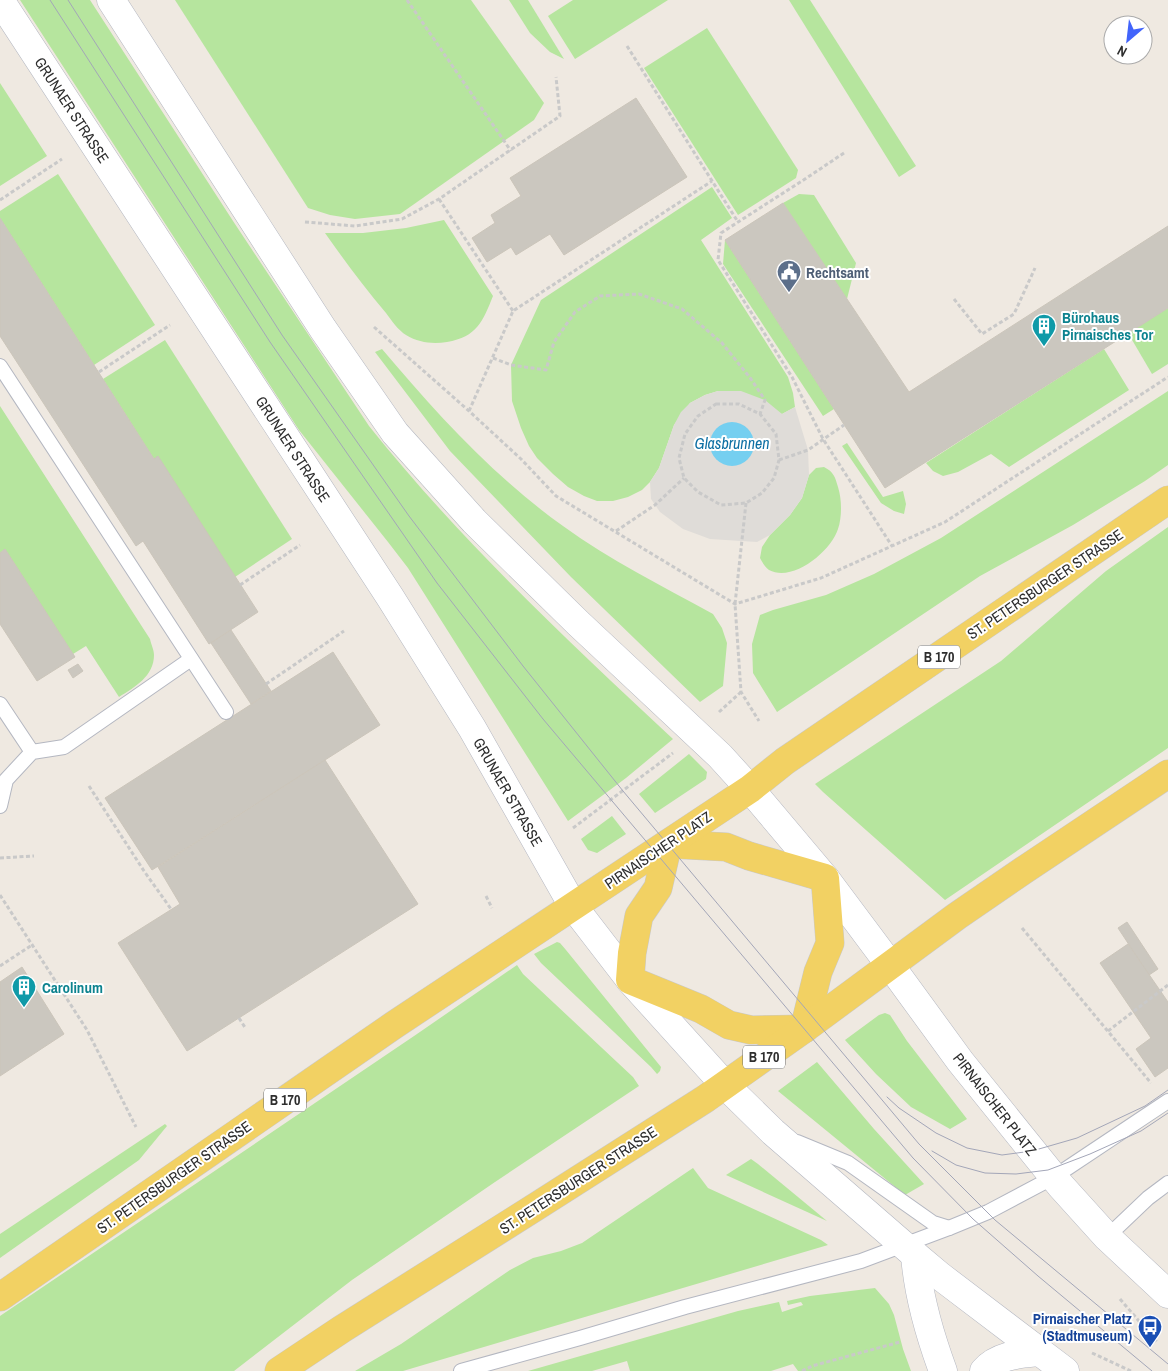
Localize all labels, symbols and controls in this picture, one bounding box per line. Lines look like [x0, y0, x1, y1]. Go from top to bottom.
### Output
north arrow [1103, 15, 1153, 65]
text: N [1114, 42, 1130, 61]
street label: GRUNAER STRASSE [30, 53, 114, 167]
public building icon: Rechtsamt [776, 259, 802, 293]
place label: Rechtsamt [806, 262, 869, 283]
place label: Bürohaus Pirnaisches Tor [1062, 307, 1154, 345]
building icon: Bürohaus Pirnaisches Tor [1031, 313, 1057, 347]
street label: GRUNAER STRASSE [251, 392, 335, 506]
water label: Glasbrunnen [694, 432, 770, 454]
street label: ST. PETERSBURGER STRASSE [963, 524, 1127, 644]
road number: B 170 [918, 646, 960, 669]
street label: GRUNAER STRASSE [468, 734, 548, 850]
street label: PIRNAISCHER PLATZ [600, 806, 716, 894]
building icon: Carolinum [11, 974, 37, 1008]
place label: Carolinum [42, 977, 103, 998]
road number: B 170 [743, 1046, 785, 1068]
street label: PIRNAISCHER PLATZ [948, 1048, 1042, 1160]
road number: B 170 [264, 1088, 306, 1112]
street label: ST. PETERSBURGER STRASSE [93, 1116, 255, 1238]
street label: ST. PETERSBURGER STRASSE [495, 1121, 661, 1239]
place label: Pirnaischer Platz (Stadtmuseum) [1033, 1308, 1132, 1346]
bus stop icon: Pirnaischer Platz (Stadtmuseum) [1137, 1314, 1163, 1348]

